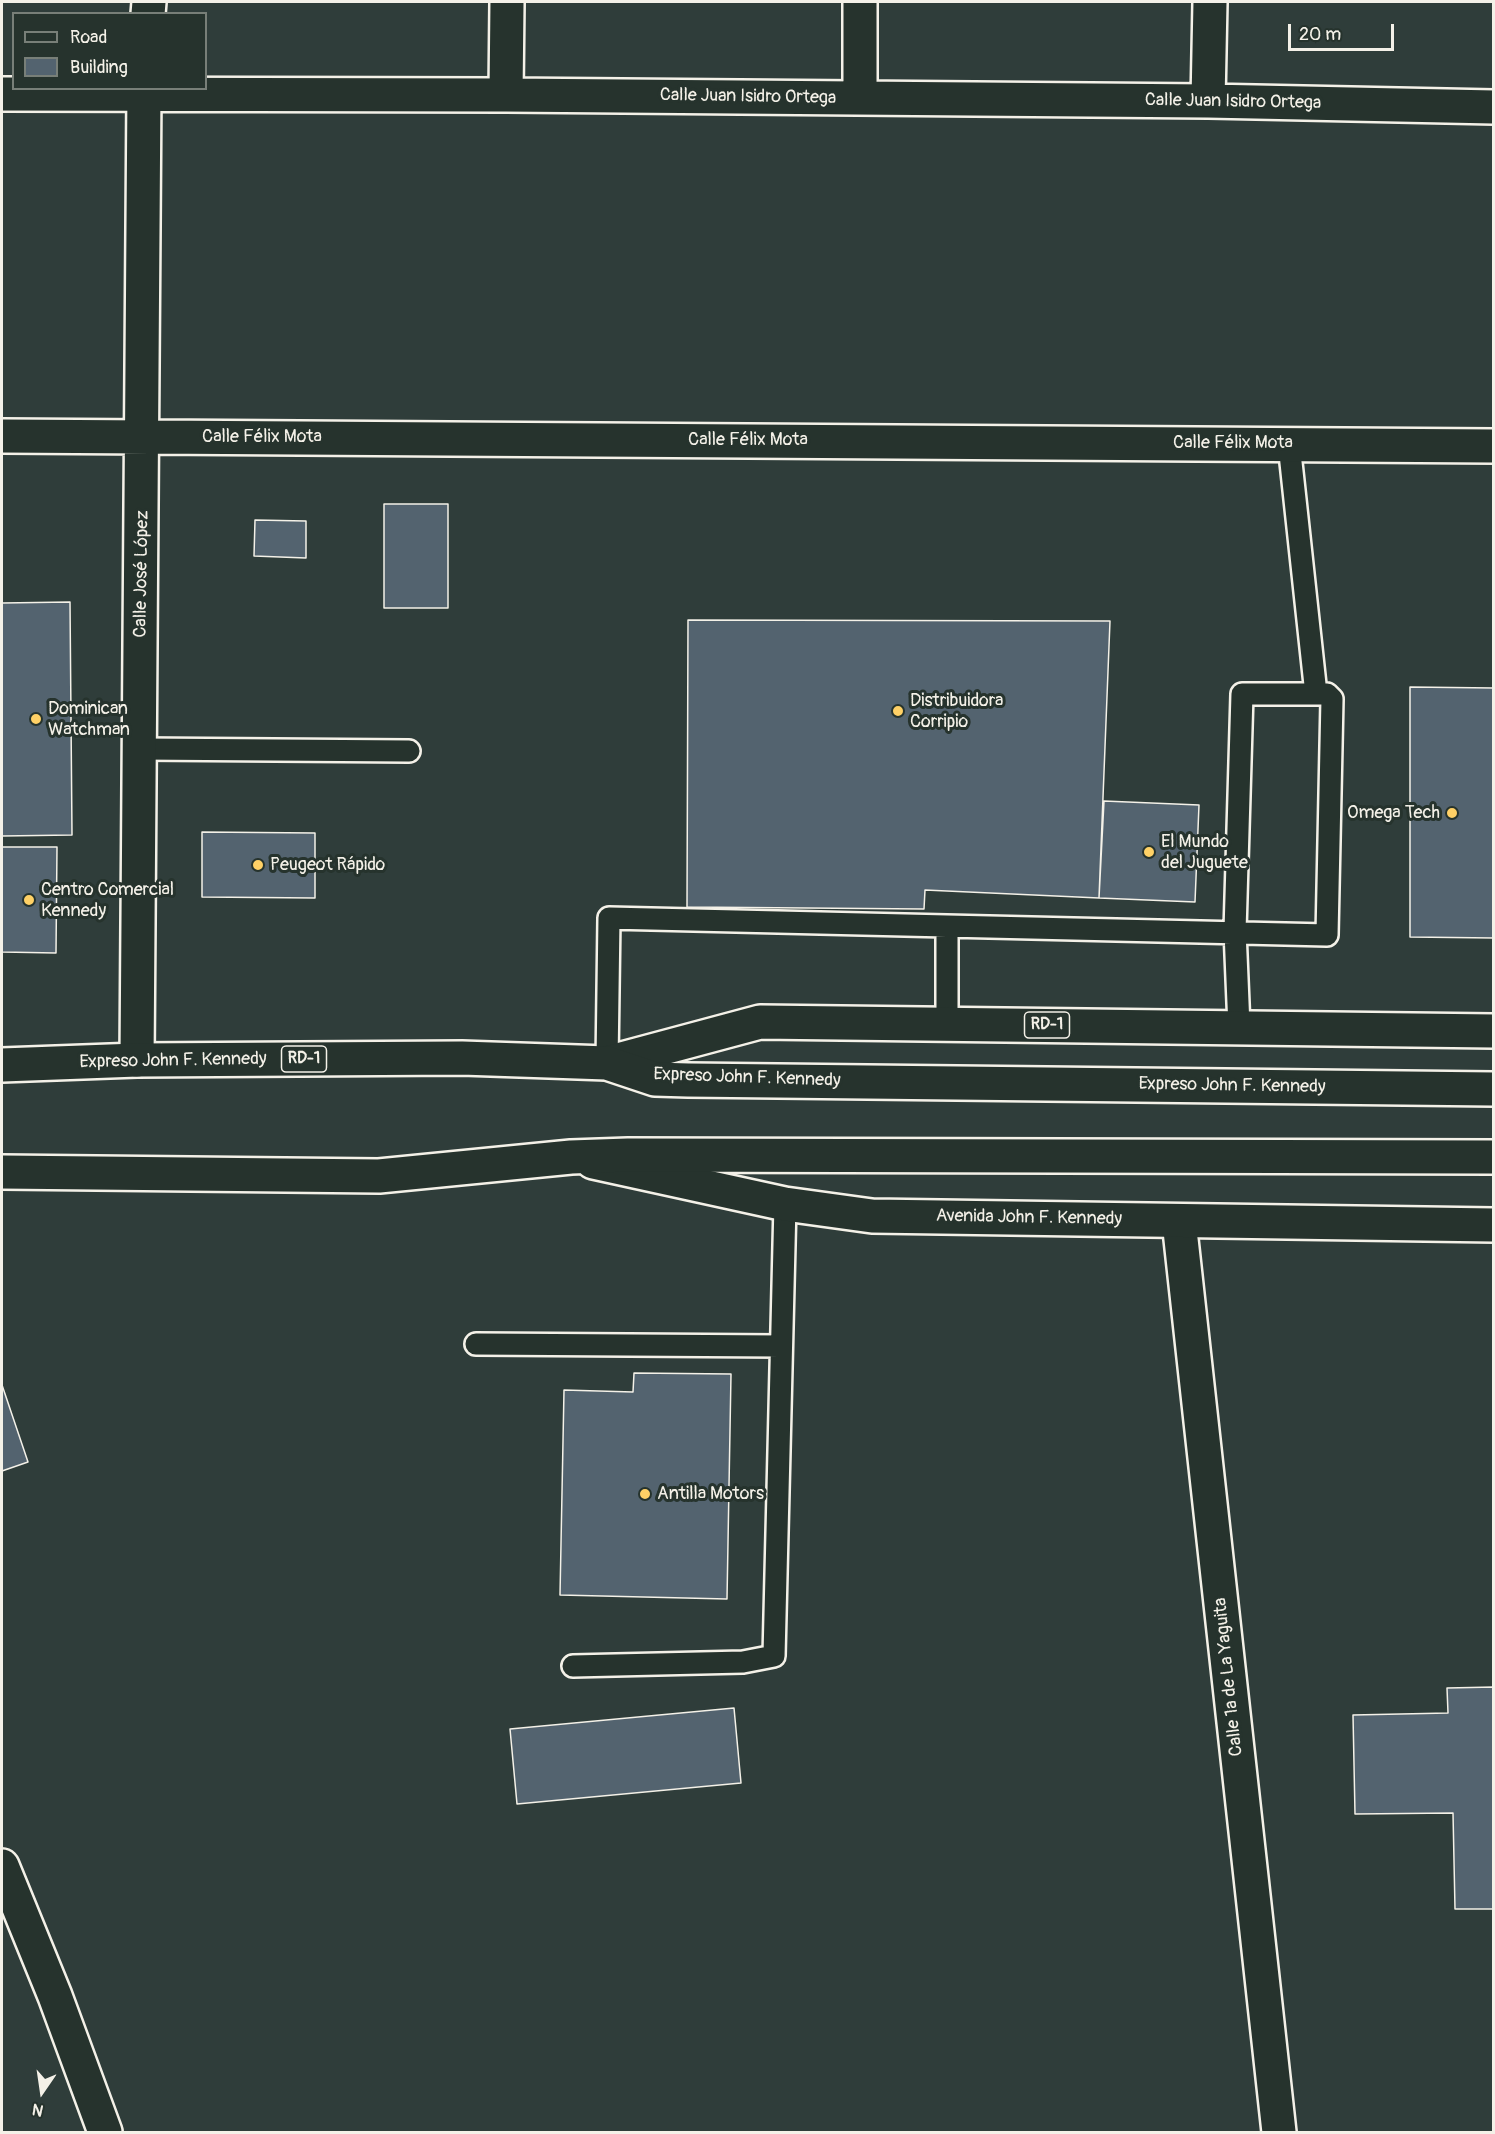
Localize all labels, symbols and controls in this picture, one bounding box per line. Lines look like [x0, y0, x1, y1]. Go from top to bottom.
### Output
legend [12, 12, 207, 90]
scale bar [1291, 12, 1398, 50]
text: 20 m [1299, 23, 1341, 46]
text: Road [70, 26, 107, 49]
text: Building [70, 56, 128, 79]
street label: Calle Juan Isidro Ortega [660, 85, 836, 109]
street label: Calle Juan Isidro Ortega [1145, 90, 1321, 114]
street label: Calle Félix Mota [202, 426, 322, 448]
street label: Calle Félix Mota [688, 429, 808, 451]
street label: Calle Félix Mota [1173, 432, 1293, 454]
street label: Calle José López [130, 510, 154, 638]
place label: Distribuidora Corripio [910, 690, 1003, 732]
place label: Dominican Watchman [48, 698, 130, 740]
marker: Distribuidora Corripio [891, 704, 905, 718]
marker: Dominican Watchman [29, 712, 43, 726]
place label: Omega Tech [1347, 802, 1440, 824]
marker: Omega Tech [1445, 806, 1459, 820]
place label: El Mundo del Juguete [1161, 831, 1248, 874]
marker: El Mundo del Juguete [1142, 845, 1156, 859]
place label: Peugeot Rápido [270, 854, 385, 876]
marker: Peugeot Rápido [251, 858, 265, 872]
place label: Centro Comercial Kennedy [41, 879, 174, 922]
marker: Centro Comercial Kennedy [22, 893, 36, 907]
road number: RD-1 [1024, 1012, 1070, 1038]
road number: RD-1 [282, 1046, 326, 1072]
street label: Expreso John F. Kennedy [79, 1049, 267, 1073]
street label: Expreso John F. Kennedy [653, 1064, 841, 1092]
street label: Expreso John F. Kennedy [1138, 1074, 1326, 1098]
street label: Avenida John F. Kennedy [936, 1206, 1122, 1230]
place label: Antilla Motors [657, 1483, 764, 1505]
marker: Antilla Motors [638, 1487, 652, 1501]
street label: Calle 1a de La Yaguita [1210, 1597, 1248, 1757]
north arrow [12, 2062, 72, 2122]
text: N [30, 2099, 45, 2121]

